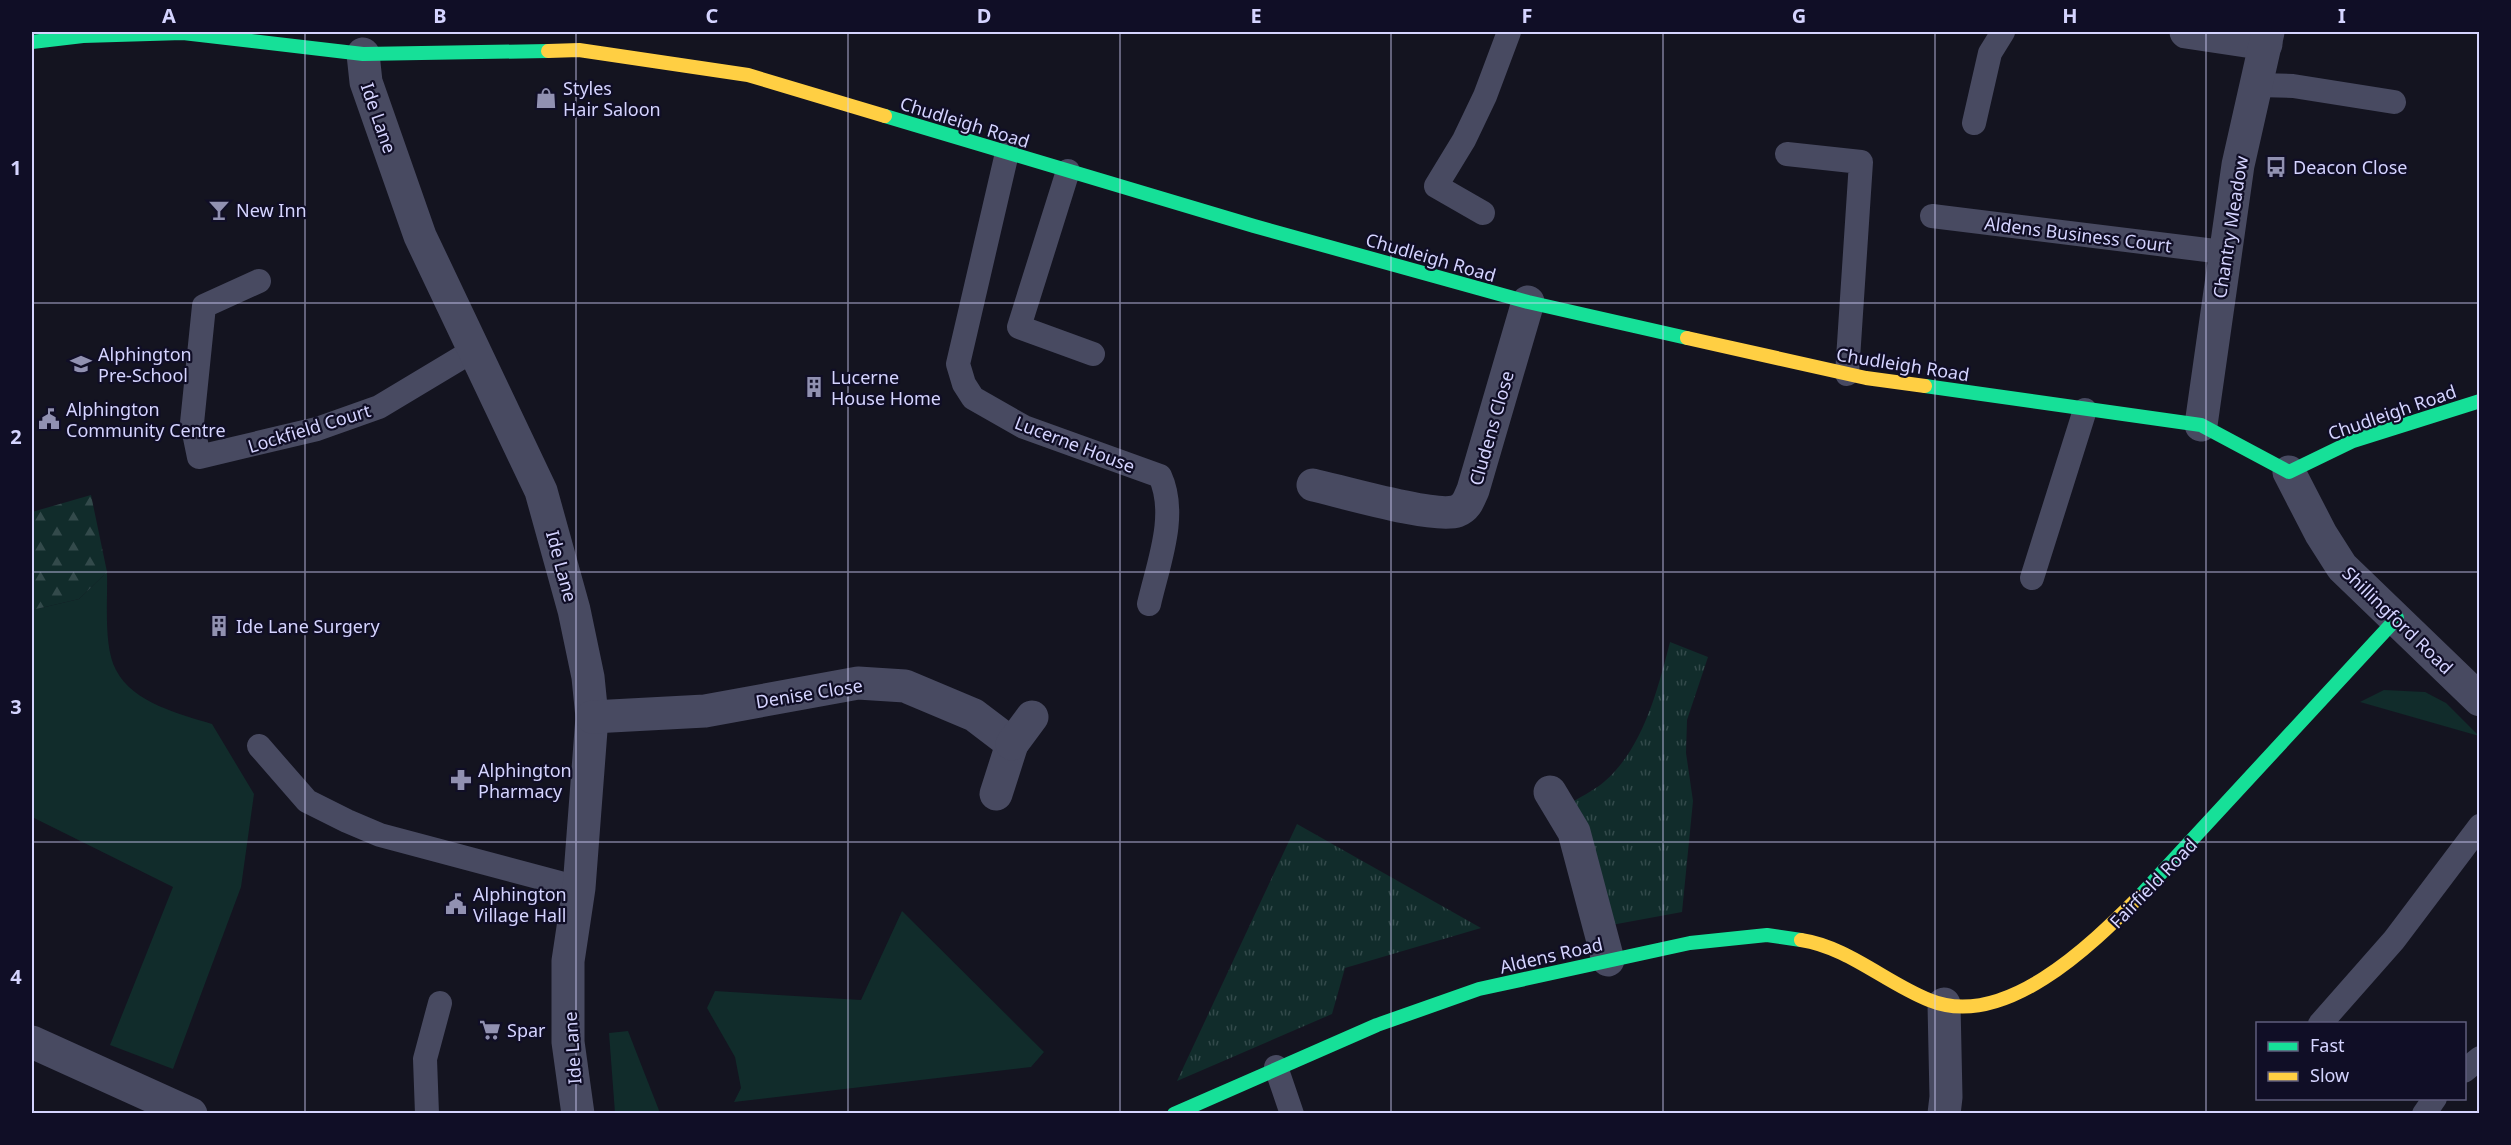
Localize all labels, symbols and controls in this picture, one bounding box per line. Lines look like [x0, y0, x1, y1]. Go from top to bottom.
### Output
text: A [162, 2, 176, 29]
text: B [433, 2, 447, 29]
text: C [706, 2, 719, 29]
text: D [977, 2, 991, 29]
text: E [1250, 2, 1262, 29]
text: F [1522, 2, 1532, 29]
text: G [1792, 2, 1806, 29]
text: H [2062, 2, 2078, 29]
text: I [2338, 2, 2346, 29]
place label: Styles Hair Saloon [563, 76, 661, 121]
street label: Ide Lane [356, 80, 402, 156]
shop icon: Styles Hair Saloon [534, 86, 558, 110]
street label: Chudleigh Road [897, 91, 1033, 153]
text: 1 [10, 154, 22, 181]
street label: Chantry Meadow [2207, 154, 2253, 300]
bus stop icon: Deacon Close [2264, 155, 2288, 179]
place label: Deacon Close [2293, 155, 2407, 179]
bar icon: New Inn [207, 198, 231, 222]
place label: New Inn [236, 198, 307, 222]
street label: Aldens Business Court [1983, 211, 2173, 257]
street label: Chudleigh Road [1363, 227, 1499, 287]
place label: Alphington Pre-School [98, 342, 192, 387]
street label: Chudleigh Road [1835, 342, 1971, 386]
school or university icon: Alphington Pre-School [69, 352, 93, 376]
place label: Lucerne House Home [831, 365, 941, 410]
street label: Cludens Close [1463, 368, 1519, 488]
building icon: Lucerne House Home [802, 375, 826, 399]
street label: Chudleigh Road [2325, 379, 2459, 445]
place label: Alphington Community Centre [66, 397, 226, 442]
street label: Lockfield Court [245, 398, 374, 458]
public building icon: Alphington Community Centre [37, 407, 61, 431]
street label: Lucerne House [1011, 410, 1139, 478]
text: 2 [10, 423, 22, 450]
street label: Ide Lane [541, 528, 583, 604]
street label: Shillingford Road [2338, 561, 2458, 679]
building icon: Ide Lane Surgery [207, 614, 231, 638]
place label: Ide Lane Surgery [236, 614, 380, 638]
street label: Denise Close [754, 673, 864, 713]
text: 3 [10, 693, 22, 720]
place label: Alphington Pharmacy [478, 758, 572, 803]
pharmacy icon: Alphington Pharmacy [449, 768, 473, 792]
street label: Fairfield Road [2104, 833, 2202, 933]
place label: Alphington Village Hall [473, 882, 567, 927]
public building icon: Alphington Village Hall [444, 892, 468, 916]
street label: Aldens Road [1497, 931, 1605, 979]
text: 4 [10, 963, 22, 990]
street label: Ide Lane [557, 1011, 587, 1085]
supermarket icon: Spar [478, 1018, 502, 1042]
place label: Spar [507, 1018, 546, 1042]
legend [2256, 1022, 2466, 1100]
text: Fast [2310, 1033, 2345, 1057]
text: Slow [2310, 1063, 2349, 1087]

